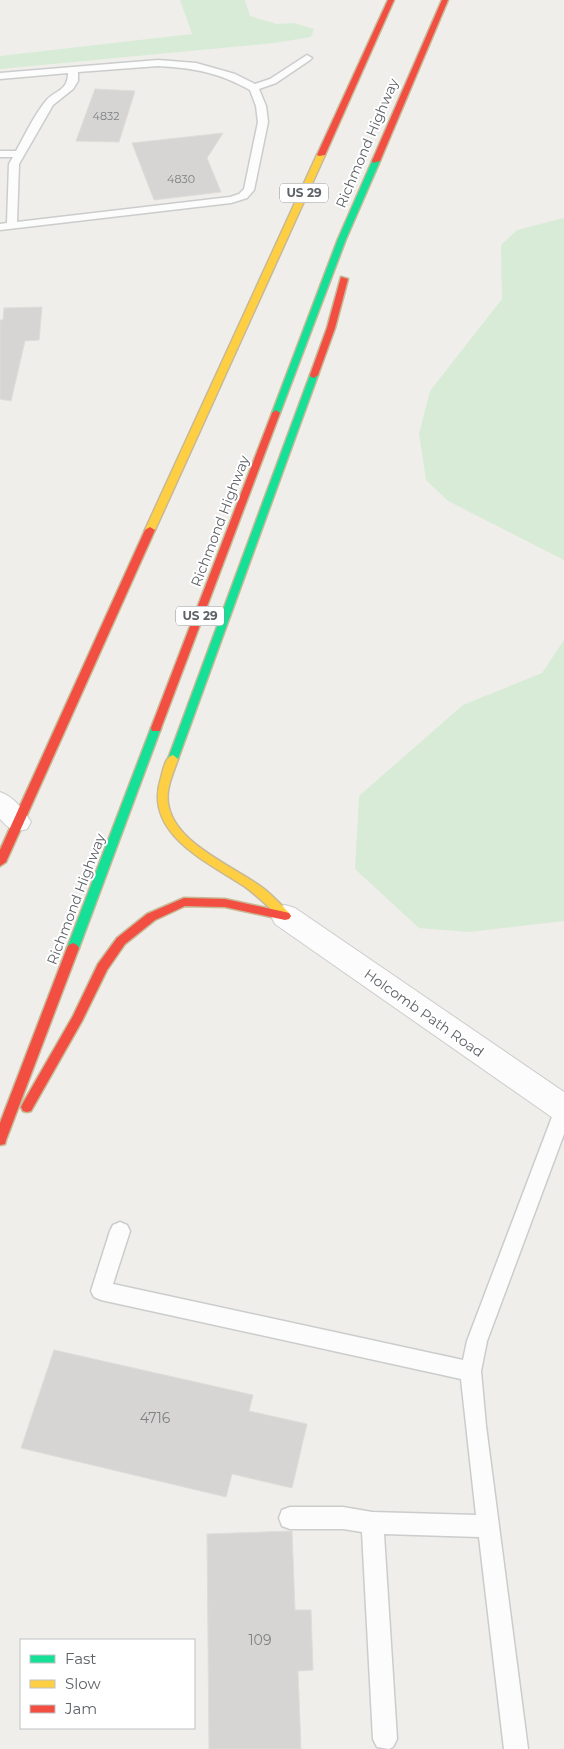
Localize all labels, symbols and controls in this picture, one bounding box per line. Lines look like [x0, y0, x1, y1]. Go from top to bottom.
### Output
street label: Richmond Highway [332, 75, 403, 211]
house number: 4832 [93, 109, 119, 123]
house number: 4830 [167, 172, 195, 186]
road number: US 29 [280, 184, 328, 202]
street label: Richmond Highway [187, 452, 253, 589]
road number: US 29 [176, 606, 224, 626]
street label: Richmond Highway [43, 830, 109, 967]
street label: Holcomb Path Road [361, 965, 487, 1061]
house number: 4716 [140, 1409, 171, 1427]
house number: 109 [249, 1631, 271, 1649]
legend [20, 1639, 195, 1729]
text: Fast [65, 1649, 96, 1668]
text: Slow [65, 1674, 101, 1693]
text: Jam [64, 1699, 97, 1718]

